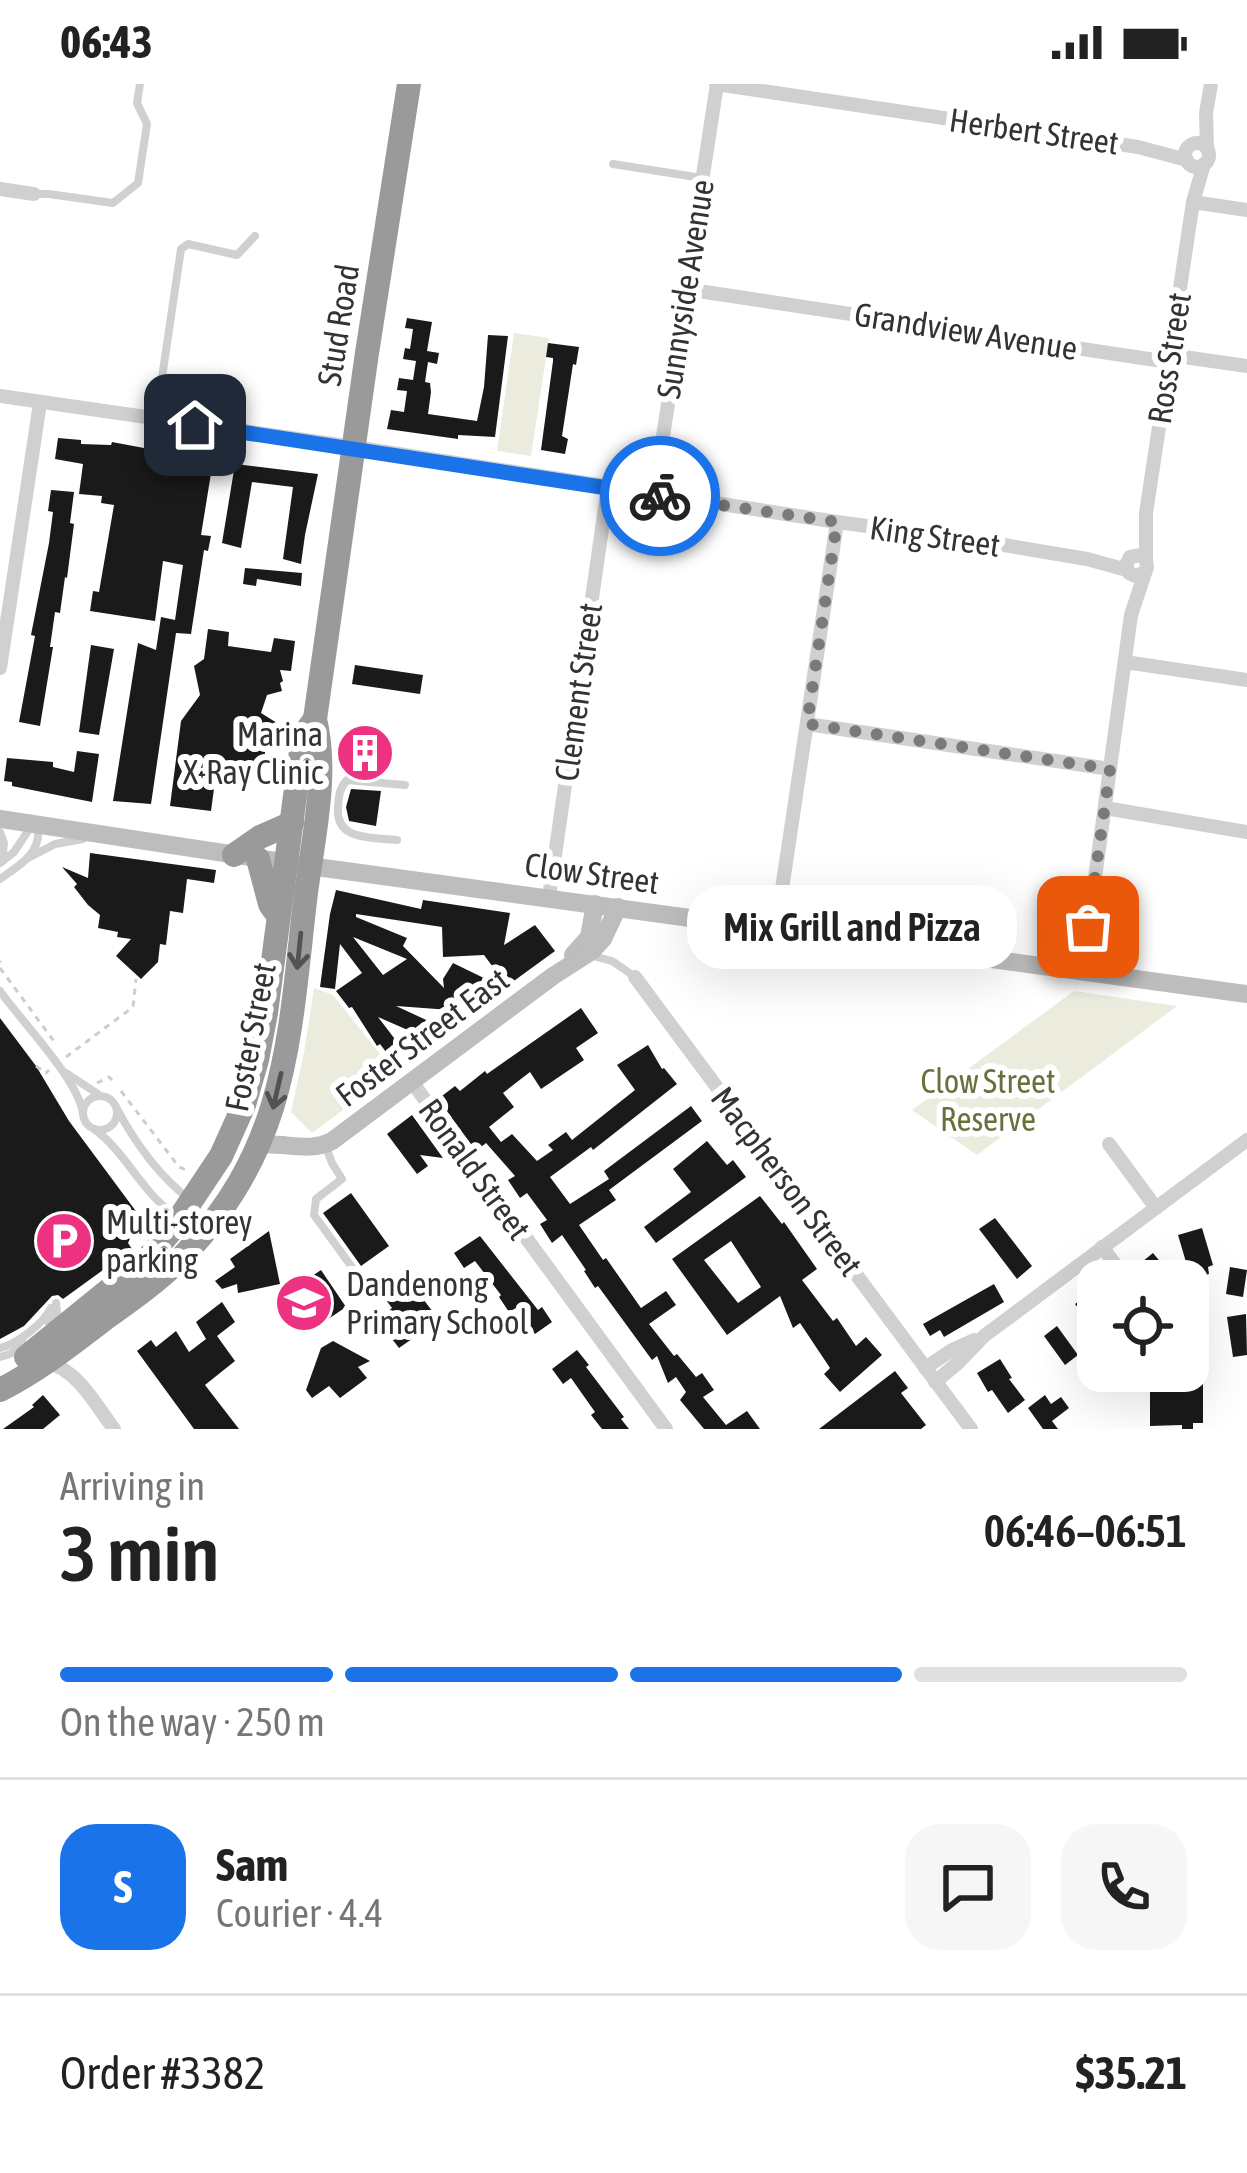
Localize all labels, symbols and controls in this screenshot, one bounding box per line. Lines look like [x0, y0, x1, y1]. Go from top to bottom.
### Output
text: 06:43 [60, 16, 153, 68]
street label: Herbert Street [947, 100, 1121, 162]
street label: Sunnyside Avenue [649, 177, 721, 401]
street label: Stud Road [310, 262, 366, 388]
street label: Ross Street [1140, 290, 1198, 426]
street label: Grandview Avenue [852, 295, 1080, 367]
pin [144, 374, 246, 476]
icon: home [162, 392, 228, 458]
courier [600, 436, 720, 556]
icon: bike [627, 463, 693, 529]
street label: King Street [868, 508, 1002, 564]
street label: Clement Street [547, 601, 609, 783]
place label: Marina X-Ray Clinic [183, 715, 324, 791]
building icon: Marina X-Ray Clinic [334, 722, 396, 784]
street label: Clow Street [522, 845, 662, 901]
pin [1037, 876, 1139, 978]
callout: Mix Grill and Pizza [686, 885, 1016, 969]
icon: bag [1055, 894, 1121, 960]
text: Mix Grill and Pizza [723, 905, 981, 949]
one-way arrow [288, 931, 310, 970]
street label: Foster Street [217, 959, 283, 1115]
street label: Foster Street East [328, 960, 516, 1114]
park label: Clow Street Reserve [920, 1062, 1056, 1138]
one-way arrow [265, 1072, 287, 1110]
street label: Macpherson Street [704, 1079, 870, 1283]
street label: Ronald Street [411, 1091, 539, 1247]
place label: Multi-storey parking [106, 1203, 252, 1279]
parking icon: Multi-storey parking [33, 1210, 95, 1272]
map controls [1077, 1260, 1209, 1392]
button: locate [1077, 1260, 1209, 1392]
place label: Dandenong Primary School [346, 1265, 529, 1341]
school or university icon: Dandenong Primary School [273, 1272, 335, 1334]
text: Arriving in [60, 1464, 205, 1508]
text: 06:46–06:51 [984, 1505, 1187, 1557]
text: 3 min [60, 1508, 219, 1598]
text: On the way · 250 m [60, 1700, 325, 1744]
button: chat [905, 1824, 1031, 1950]
button: phone [1061, 1824, 1187, 1950]
text: Sam [216, 1839, 288, 1891]
text: S [114, 1861, 132, 1913]
text: Courier · 4.4 [216, 1891, 383, 1935]
text: Order #3382 [60, 2047, 265, 2099]
text: $35.21 [1075, 2047, 1187, 2099]

